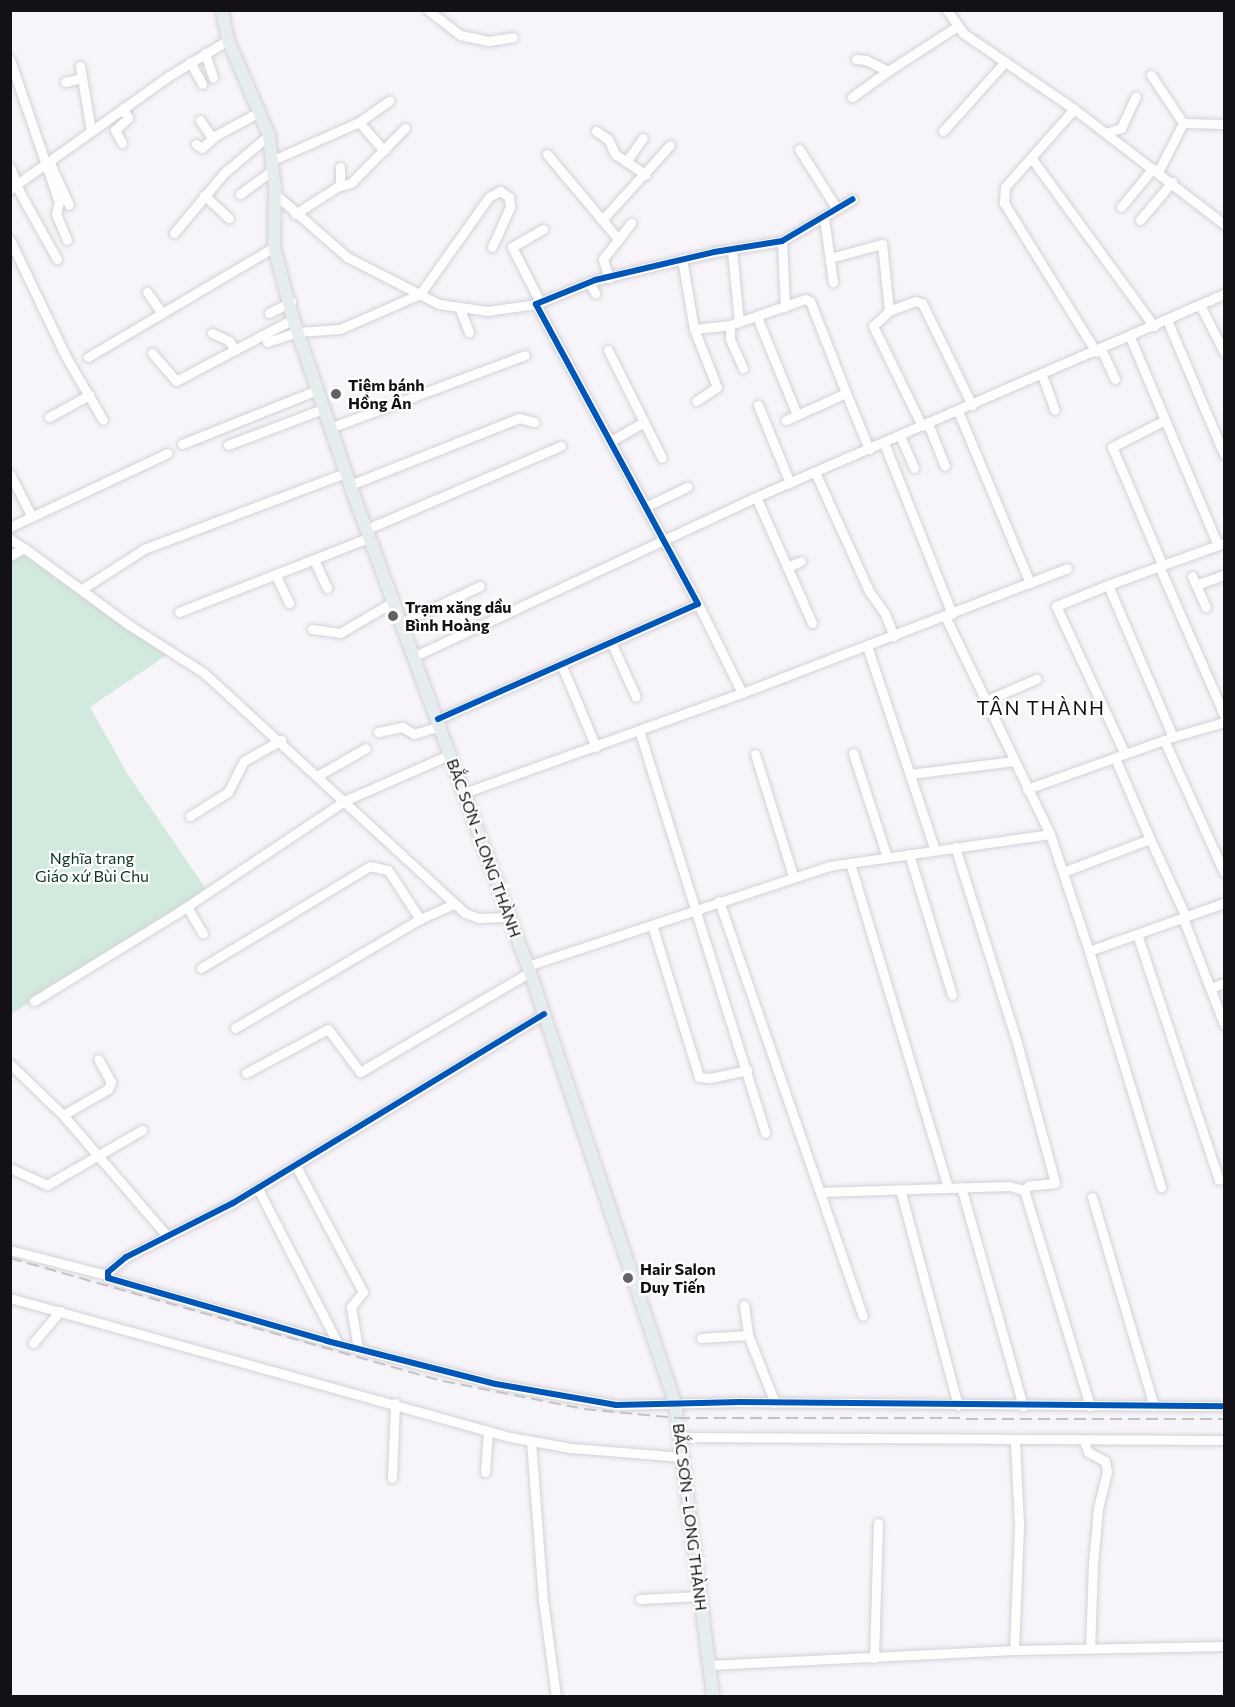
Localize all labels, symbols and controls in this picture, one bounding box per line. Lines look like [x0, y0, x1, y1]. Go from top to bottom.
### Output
place label: Tiệm bánh Hồng Ân [348, 375, 425, 413]
marker: Tiệm bánh Hồng Ân [329, 387, 343, 401]
place label: Trạm xăng dầu Bình Hoàng [405, 597, 511, 635]
marker: Trạm xăng dầu Bình Hoàng [386, 609, 400, 623]
district label: TÂN THÀNH [977, 695, 1105, 719]
street label: BẮC SƠN - LONG THÀNH [443, 756, 525, 940]
park label: Nghĩa trang Giáo xứ Bùi Chu [35, 848, 149, 886]
place label: Hair Salon Duy Tiến [640, 1259, 716, 1297]
marker: Hair Salon Duy Tiến [621, 1271, 635, 1285]
street label: BẮC SƠN - LONG THÀNH [669, 1422, 711, 1612]

